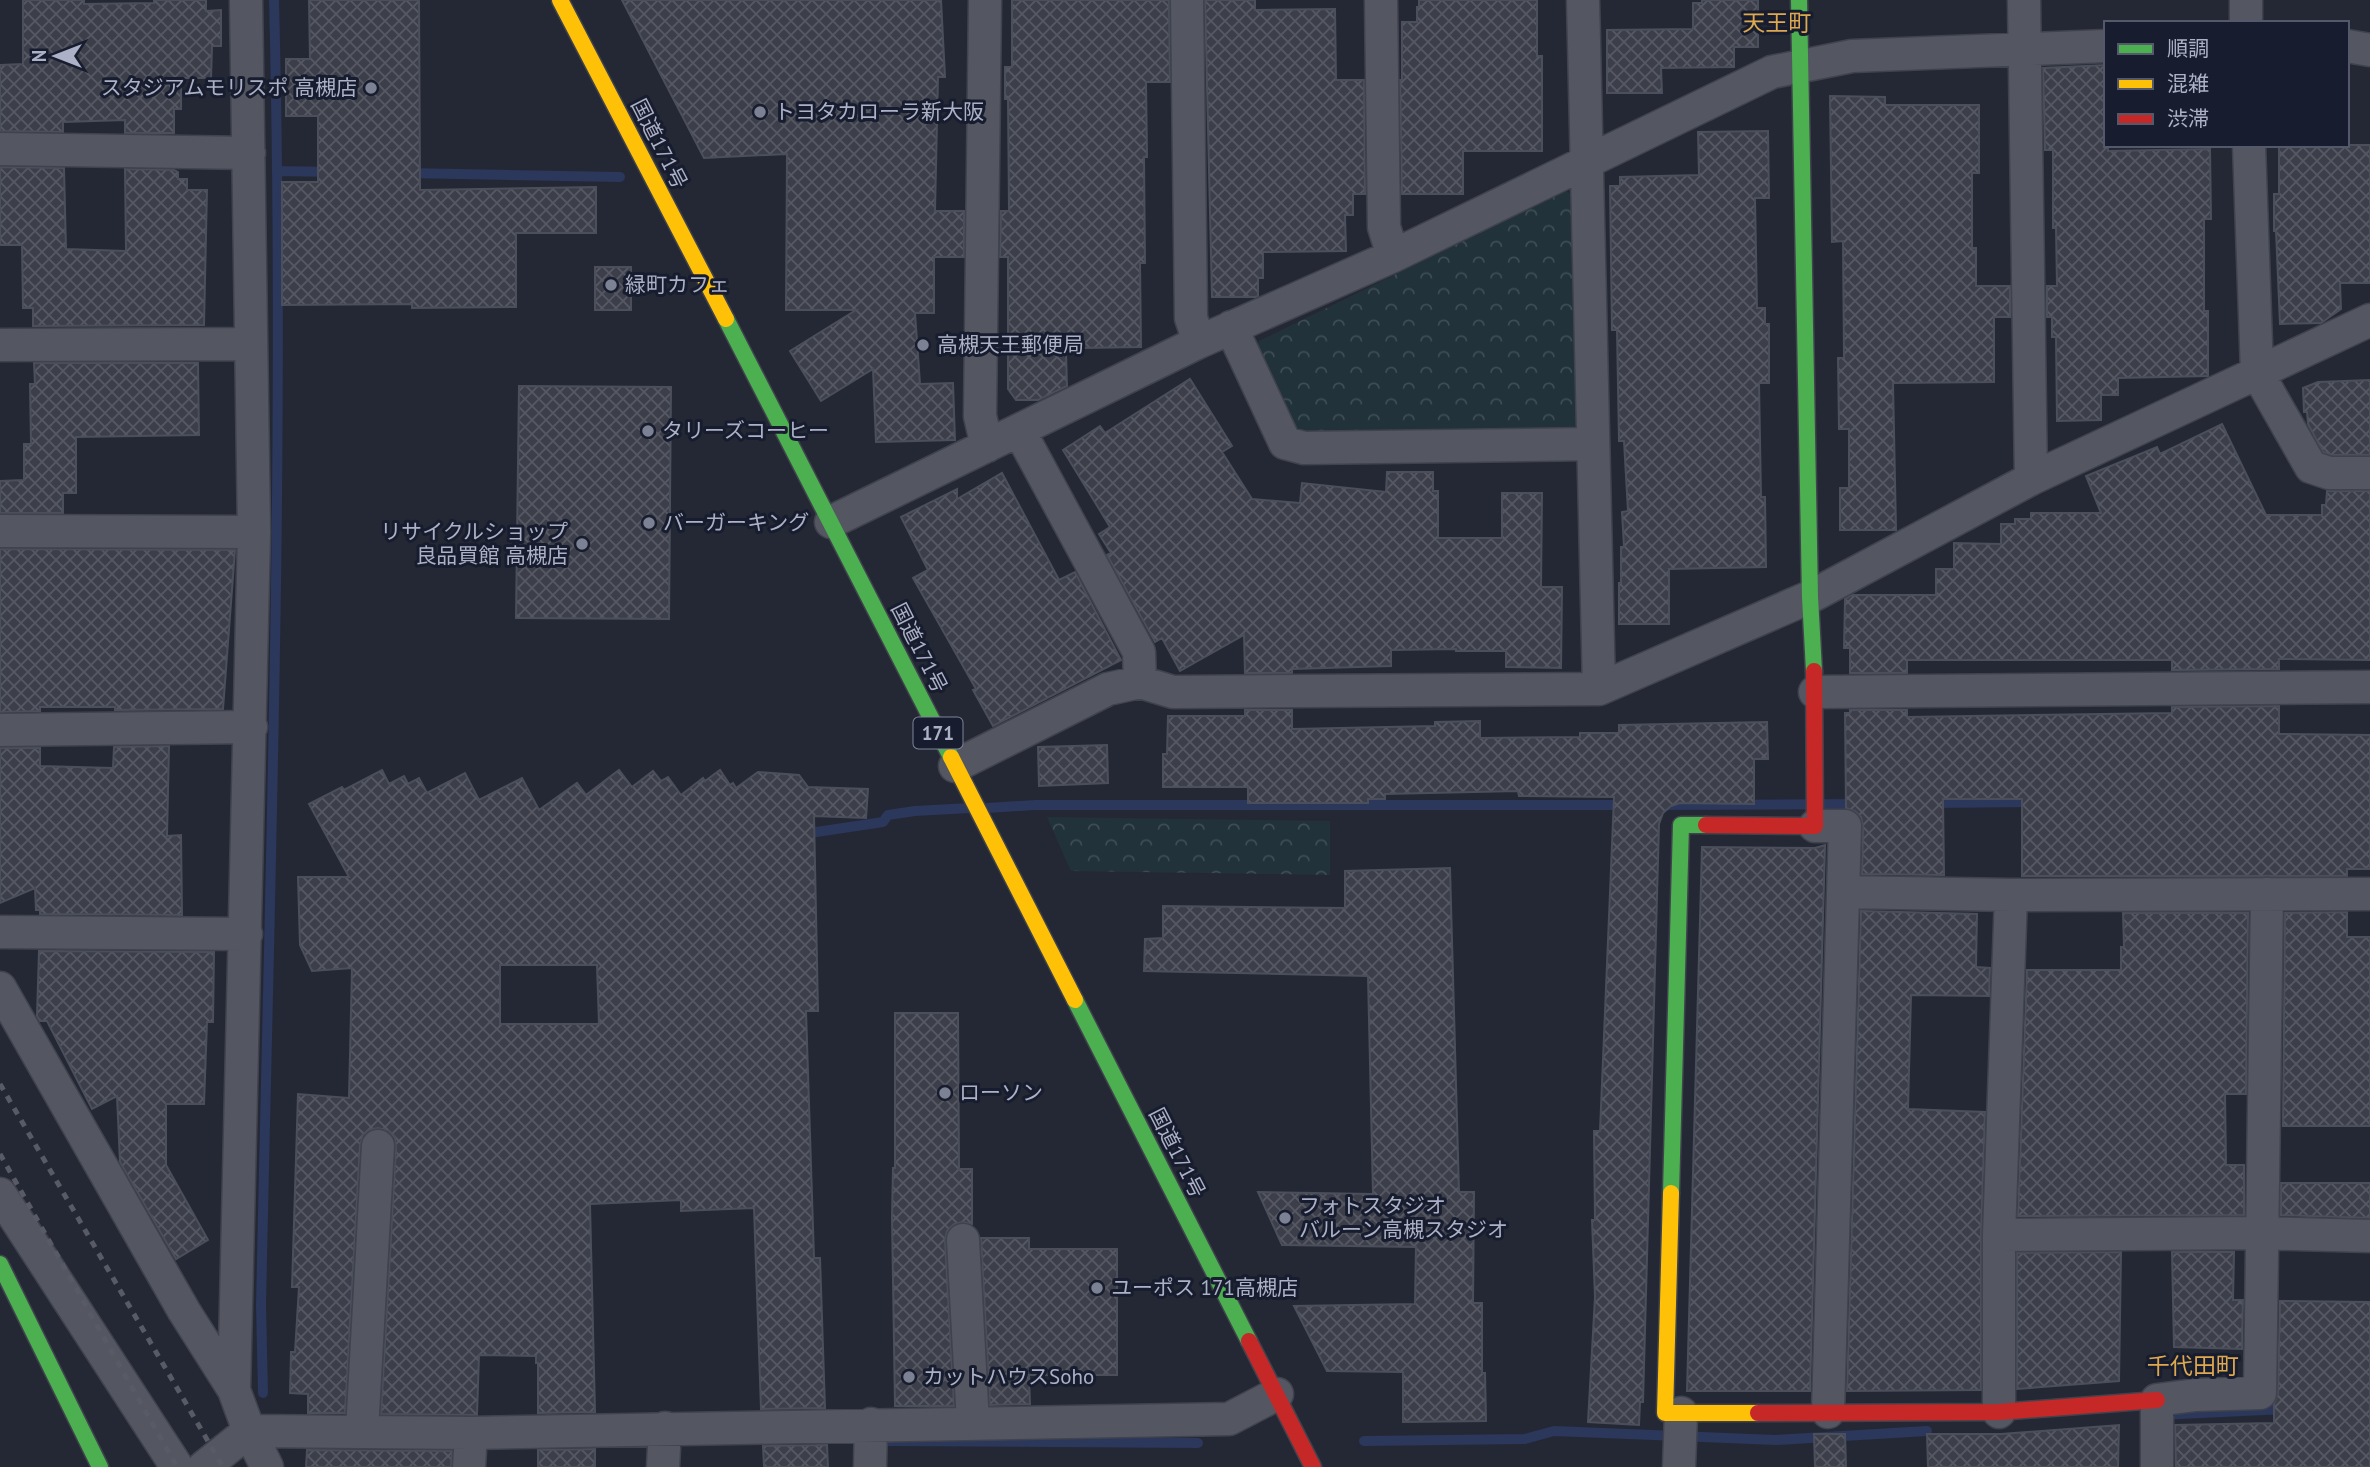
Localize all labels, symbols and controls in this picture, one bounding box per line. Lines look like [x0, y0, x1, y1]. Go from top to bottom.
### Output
district label: 天王町 [1743, 8, 1812, 37]
north arrow [21, 21, 91, 91]
legend [2104, 21, 2349, 147]
text: 順調 [2167, 35, 2209, 62]
text: N [27, 50, 51, 62]
text: 混雑 [2167, 70, 2209, 97]
place label: スタジアムモリスポ 高槻店 [101, 74, 357, 101]
marker: スタジアムモリスポ 高槻店 [363, 80, 379, 96]
street label: 国道171号 [625, 94, 694, 193]
place label: トヨタカローラ新大阪 [774, 98, 984, 125]
marker: トヨタカローラ新大阪 [752, 104, 768, 120]
text: 渋滞 [2167, 105, 2209, 132]
place label: 緑町カフェ [625, 271, 730, 298]
marker: 緑町カフェ [603, 277, 619, 293]
place label: 高槻天王郵便局 [937, 331, 1084, 358]
marker: 高槻天王郵便局 [915, 337, 931, 353]
place label: タリーズコーヒー [662, 417, 829, 444]
marker: タリーズコーヒー [640, 423, 656, 439]
place label: バーガーキング [663, 509, 809, 536]
marker: バーガーキング [641, 515, 657, 531]
place label: リサイクルショップ 良品買館 高槻店 [380, 518, 568, 569]
marker: リサイクルショップ 良品買館 高槻店 [574, 536, 590, 552]
street label: 国道171号 [885, 598, 954, 697]
road number: 171 [914, 718, 962, 748]
place label: ローソン [959, 1079, 1043, 1106]
marker: ローソン [937, 1085, 953, 1101]
street label: 国道171号 [1143, 1103, 1212, 1202]
place label: フォトスタジオ バルーン高槻スタジオ [1299, 1192, 1508, 1243]
marker: フォトスタジオ バルーン高槻スタジオ [1277, 1210, 1293, 1226]
place label: ユーポス 171高槻店 [1111, 1274, 1298, 1301]
marker: ユーポス 171高槻店 [1089, 1280, 1105, 1296]
district label: 千代田町 [2147, 1351, 2239, 1380]
place label: カットハウスSoho [923, 1363, 1094, 1390]
marker: カットハウスSoho [901, 1369, 917, 1385]

